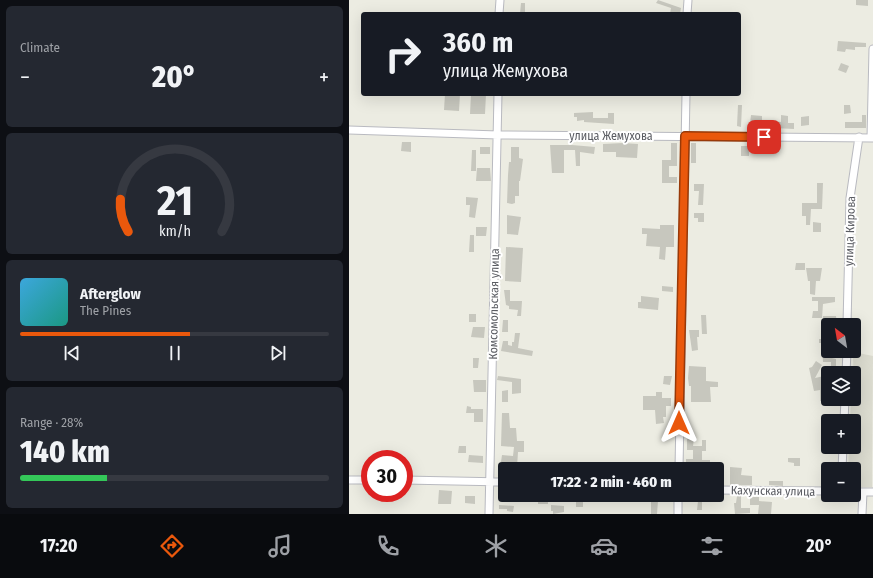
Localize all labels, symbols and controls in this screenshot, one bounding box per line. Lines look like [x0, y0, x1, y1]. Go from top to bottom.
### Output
text: 360 m [443, 26, 513, 59]
icon: right [377, 28, 429, 80]
text: Climate [20, 40, 60, 55]
text: 20° [152, 59, 197, 95]
text: улица Жемухова [443, 60, 568, 82]
text: − [20, 64, 30, 91]
text: + [319, 64, 329, 91]
pin [747, 120, 781, 154]
icon: arrive [753, 126, 775, 148]
street label: улица Жемухова [569, 129, 653, 143]
text: 21 [155, 175, 193, 225]
street label: улица Кирова [842, 196, 858, 266]
text: km/h [159, 222, 190, 239]
street label: Комсомольская улица [486, 248, 502, 360]
text: Afterglow [80, 285, 141, 303]
text: The Pines [80, 303, 131, 318]
north arrow [821, 318, 861, 358]
map controls [821, 318, 861, 502]
icon: previous [61, 342, 83, 364]
icon: pause [164, 342, 186, 364]
icon: next [267, 342, 289, 364]
button: layers [821, 366, 861, 406]
position arrow [658, 402, 700, 444]
button: + [821, 414, 861, 454]
text: Range · 28% [20, 415, 83, 430]
text: 140 km [20, 434, 110, 470]
speed limit sign: 30 [361, 450, 413, 502]
button: − [821, 462, 861, 502]
text: 17:22 · 2 min · 460 m [550, 473, 672, 491]
street label: Кахунская улица [731, 483, 815, 499]
icon: directions [158, 532, 186, 560]
icon: music [266, 532, 294, 560]
icon: phone [374, 532, 402, 560]
icon: climate [482, 532, 510, 560]
icon: car [590, 532, 618, 560]
icon: filters [698, 532, 726, 560]
text: 17:20 [40, 535, 78, 557]
text: 20° [806, 535, 833, 557]

